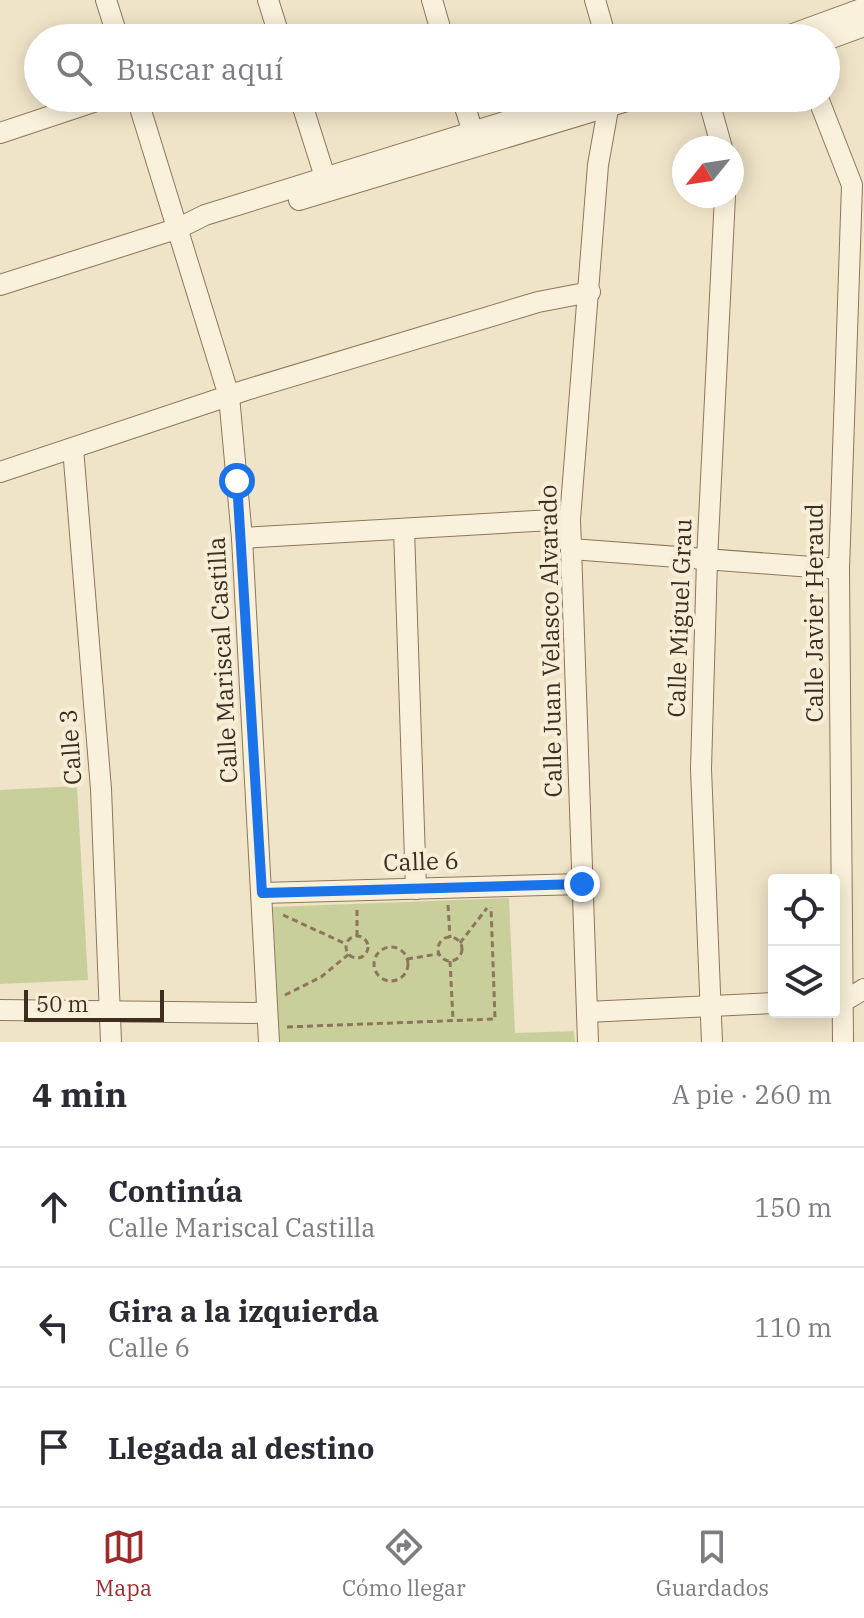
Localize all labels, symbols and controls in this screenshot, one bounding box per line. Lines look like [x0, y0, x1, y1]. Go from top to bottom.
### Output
search box [24, 24, 840, 112]
icon: search [52, 46, 96, 90]
text: Buscar aquí [116, 49, 283, 88]
north arrow [672, 136, 744, 208]
route start [219, 463, 255, 499]
street label: Calle Juan Velasco Alvarado [531, 484, 569, 798]
street label: Calle Javier Heraud [798, 503, 830, 723]
street label: Calle Miguel Grau [660, 518, 698, 718]
street label: Calle Mariscal Castilla [200, 536, 244, 784]
street label: Calle 3 [51, 708, 89, 786]
street label: Calle 6 [383, 844, 459, 878]
route end [564, 866, 600, 902]
map controls [768, 874, 840, 1018]
button: locate [768, 874, 840, 946]
button: layers [768, 946, 840, 1018]
scale bar [24, 986, 164, 1022]
text: 50 m [36, 989, 88, 1018]
text: 4 min [32, 1072, 127, 1116]
text: A pie · 260 m [672, 1077, 832, 1111]
text: Continúa [108, 1171, 243, 1210]
icon: ahead [32, 1185, 76, 1229]
text: 150 m [754, 1190, 832, 1224]
text: Calle Mariscal Castilla [108, 1210, 376, 1244]
text: Gira a la izquierda [108, 1291, 379, 1330]
icon: left [32, 1305, 76, 1349]
text: 110 m [754, 1310, 832, 1344]
text: Calle 6 [108, 1330, 190, 1364]
icon: arrive [32, 1425, 76, 1469]
text: Llegada al destino [108, 1428, 374, 1467]
tab: Mapa [95, 1525, 152, 1602]
tab: Cómo llegar [342, 1525, 466, 1602]
tab: Guardados [656, 1525, 769, 1602]

